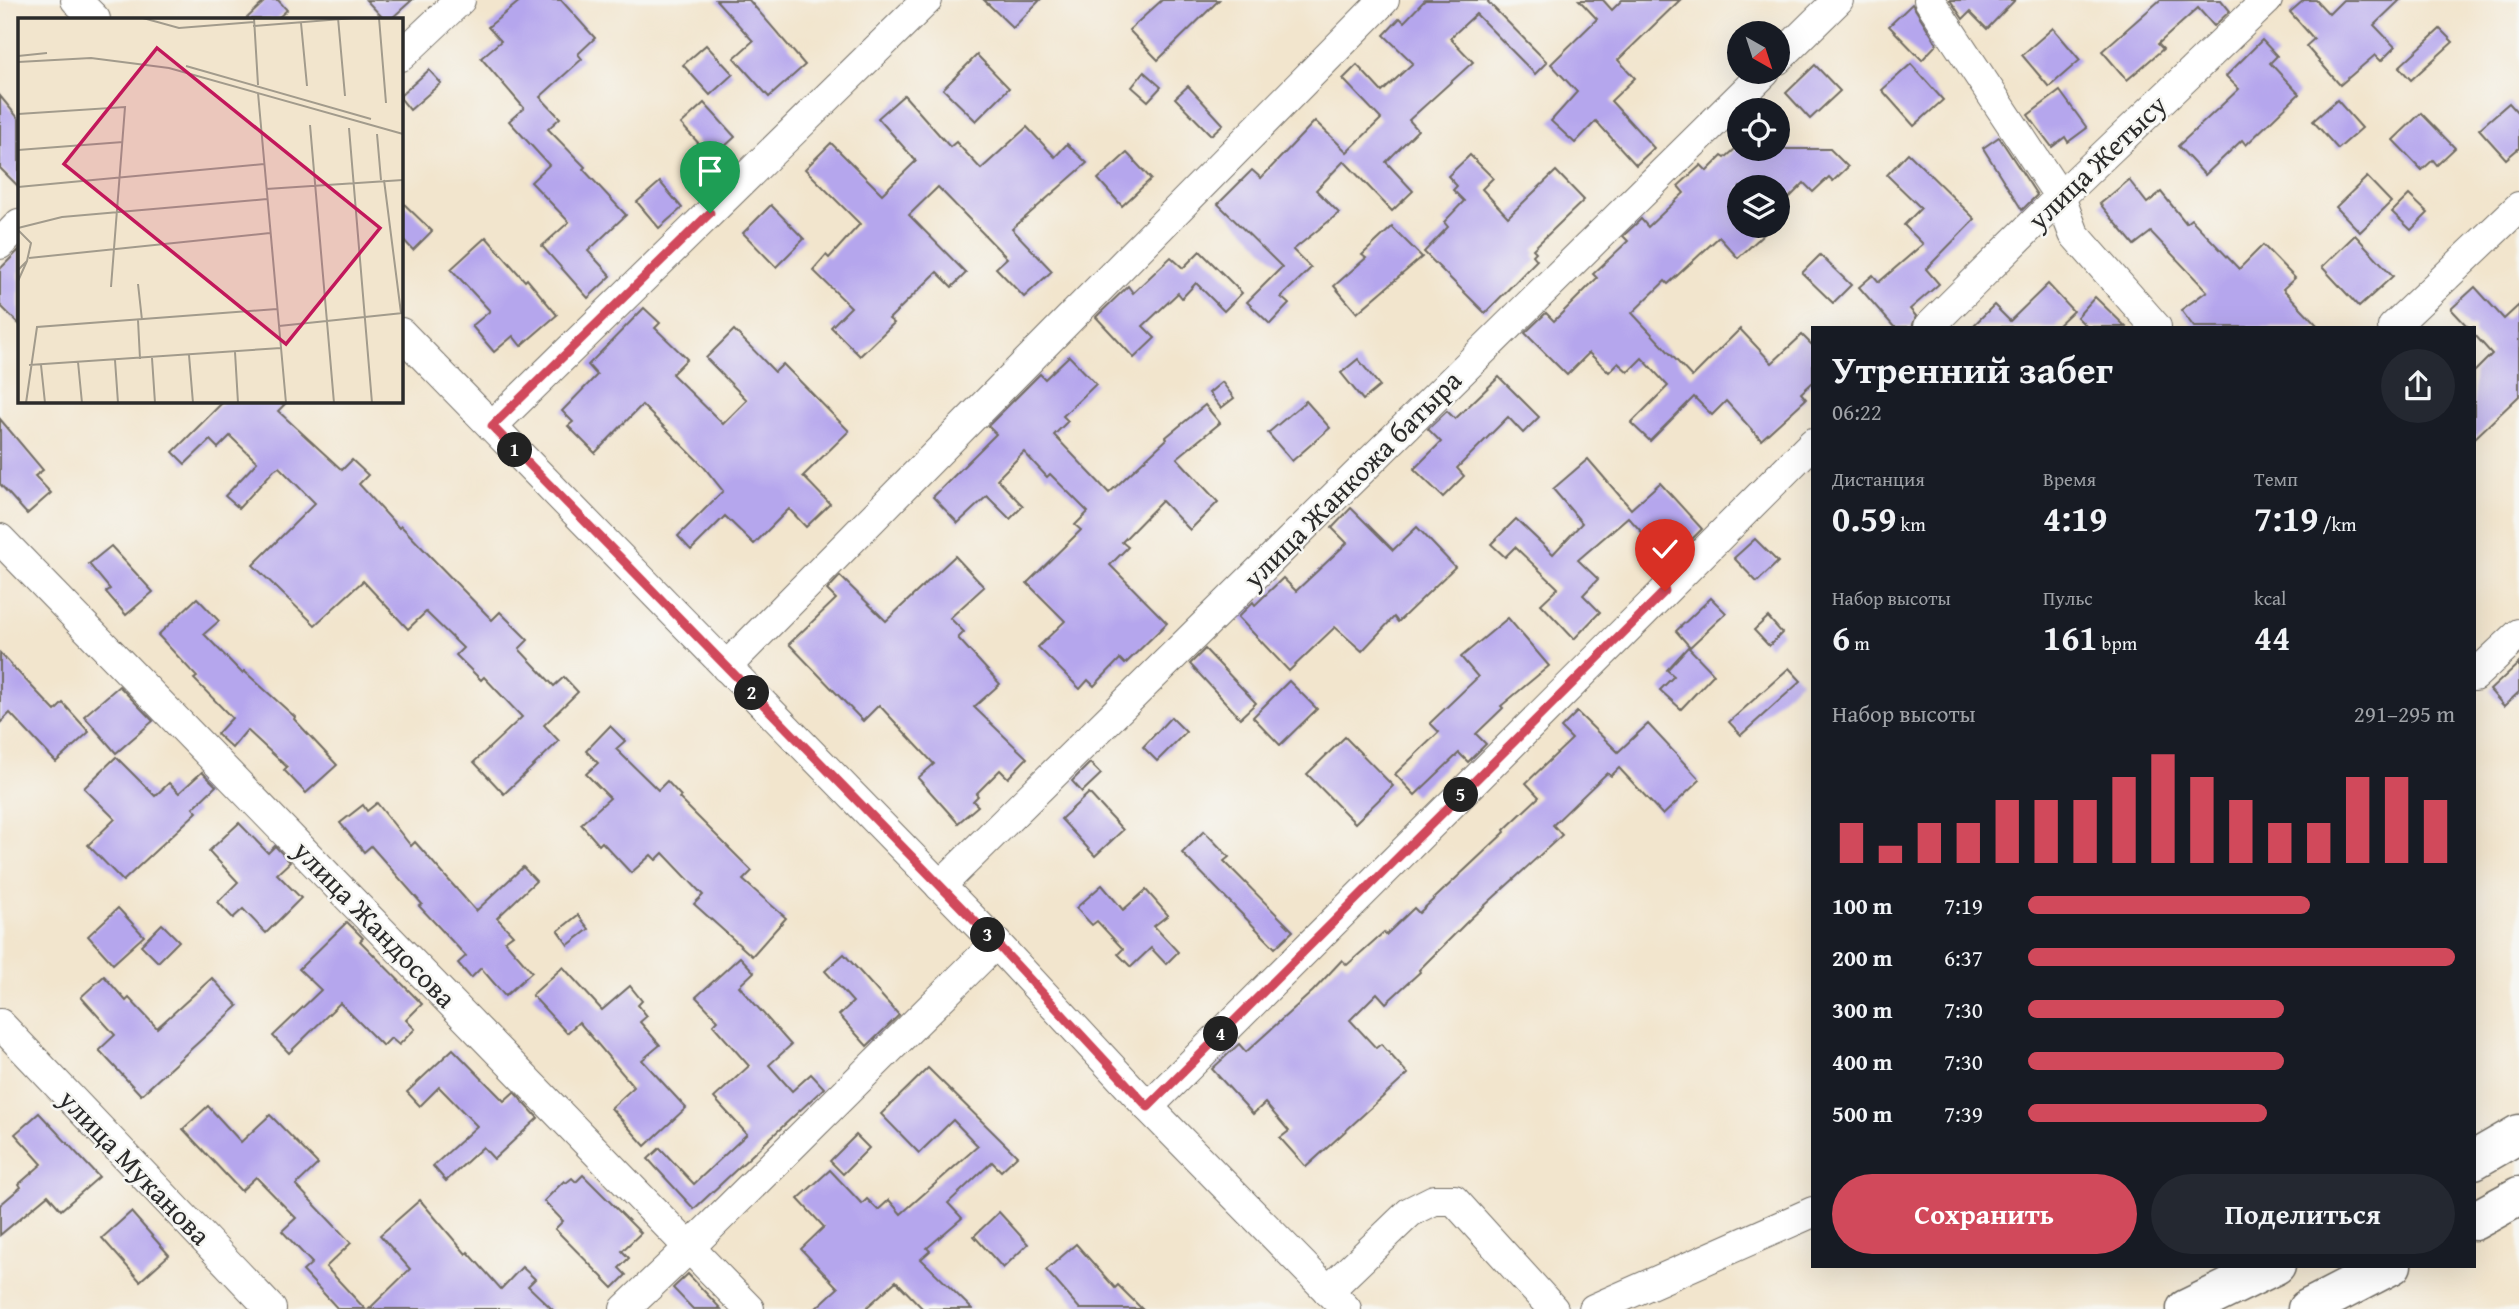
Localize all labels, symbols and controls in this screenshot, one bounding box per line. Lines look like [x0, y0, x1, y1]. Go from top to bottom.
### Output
inset map [18, 18, 402, 402]
north arrow [1727, 21, 1790, 84]
map controls [1727, 21, 1790, 238]
street label: улица Жетысу [2017, 85, 2175, 239]
button: locate [1727, 98, 1790, 161]
pin [680, 141, 740, 213]
icon: arrive [691, 152, 729, 190]
button: layers [1727, 175, 1790, 238]
text: Утренний забег [1832, 341, 2113, 397]
button: share [2381, 349, 2455, 423]
street label: улица Жанкожа батыра [1232, 360, 1471, 598]
text: 06:22 [1832, 395, 1882, 428]
pin: 1 [498, 433, 532, 468]
text: 1 [510, 435, 519, 463]
text: Дистанция [1832, 465, 1925, 493]
text: Время [2043, 465, 2096, 493]
text: Темп [2254, 465, 2298, 493]
text: 0.59 [1832, 493, 1896, 544]
text: 4:19 [2043, 493, 2107, 544]
text: 7:19 [2254, 493, 2318, 544]
text: km [1896, 510, 1926, 538]
text: /km [2318, 510, 2357, 538]
pin [1635, 519, 1695, 591]
icon: check [1646, 530, 1684, 568]
text: Набор высоты [1832, 584, 1951, 612]
text: Пульс [2043, 584, 2093, 612]
text: kcal [2254, 584, 2286, 612]
text: 6 [1832, 612, 1850, 663]
text: 161 [2043, 612, 2097, 663]
text: 44 [2254, 612, 2290, 663]
text: m [1850, 629, 1870, 657]
text: bpm [2097, 629, 2137, 657]
pin: 2 [734, 676, 770, 710]
text: 2 [747, 678, 756, 706]
text: Набор высоты [1832, 697, 1976, 730]
text: 291–295 m [2354, 697, 2455, 730]
pin: 5 [1444, 778, 1478, 812]
text: 5 [1456, 780, 1465, 808]
street label: улица Жандосова [284, 830, 467, 1017]
text: 100 m [1832, 889, 1893, 922]
text: 7:19 [1944, 889, 1983, 922]
pin: 3 [970, 918, 1006, 953]
text: 3 [983, 920, 992, 948]
text: 200 m [1832, 941, 1893, 974]
text: 6:37 [1944, 941, 1983, 974]
text: 300 m [1832, 993, 1893, 1026]
text: 7:30 [1944, 993, 1983, 1026]
pin: 4 [1204, 1016, 1238, 1052]
text: 4 [1216, 1019, 1225, 1047]
text: 400 m [1832, 1045, 1893, 1078]
text: 7:30 [1944, 1045, 1983, 1078]
street label: улица Муканова [49, 1079, 221, 1255]
text: 500 m [1832, 1097, 1893, 1130]
text: 7:39 [1944, 1097, 1983, 1130]
button: Сохранить [1832, 1174, 2137, 1254]
button: Поделиться [2151, 1174, 2455, 1254]

